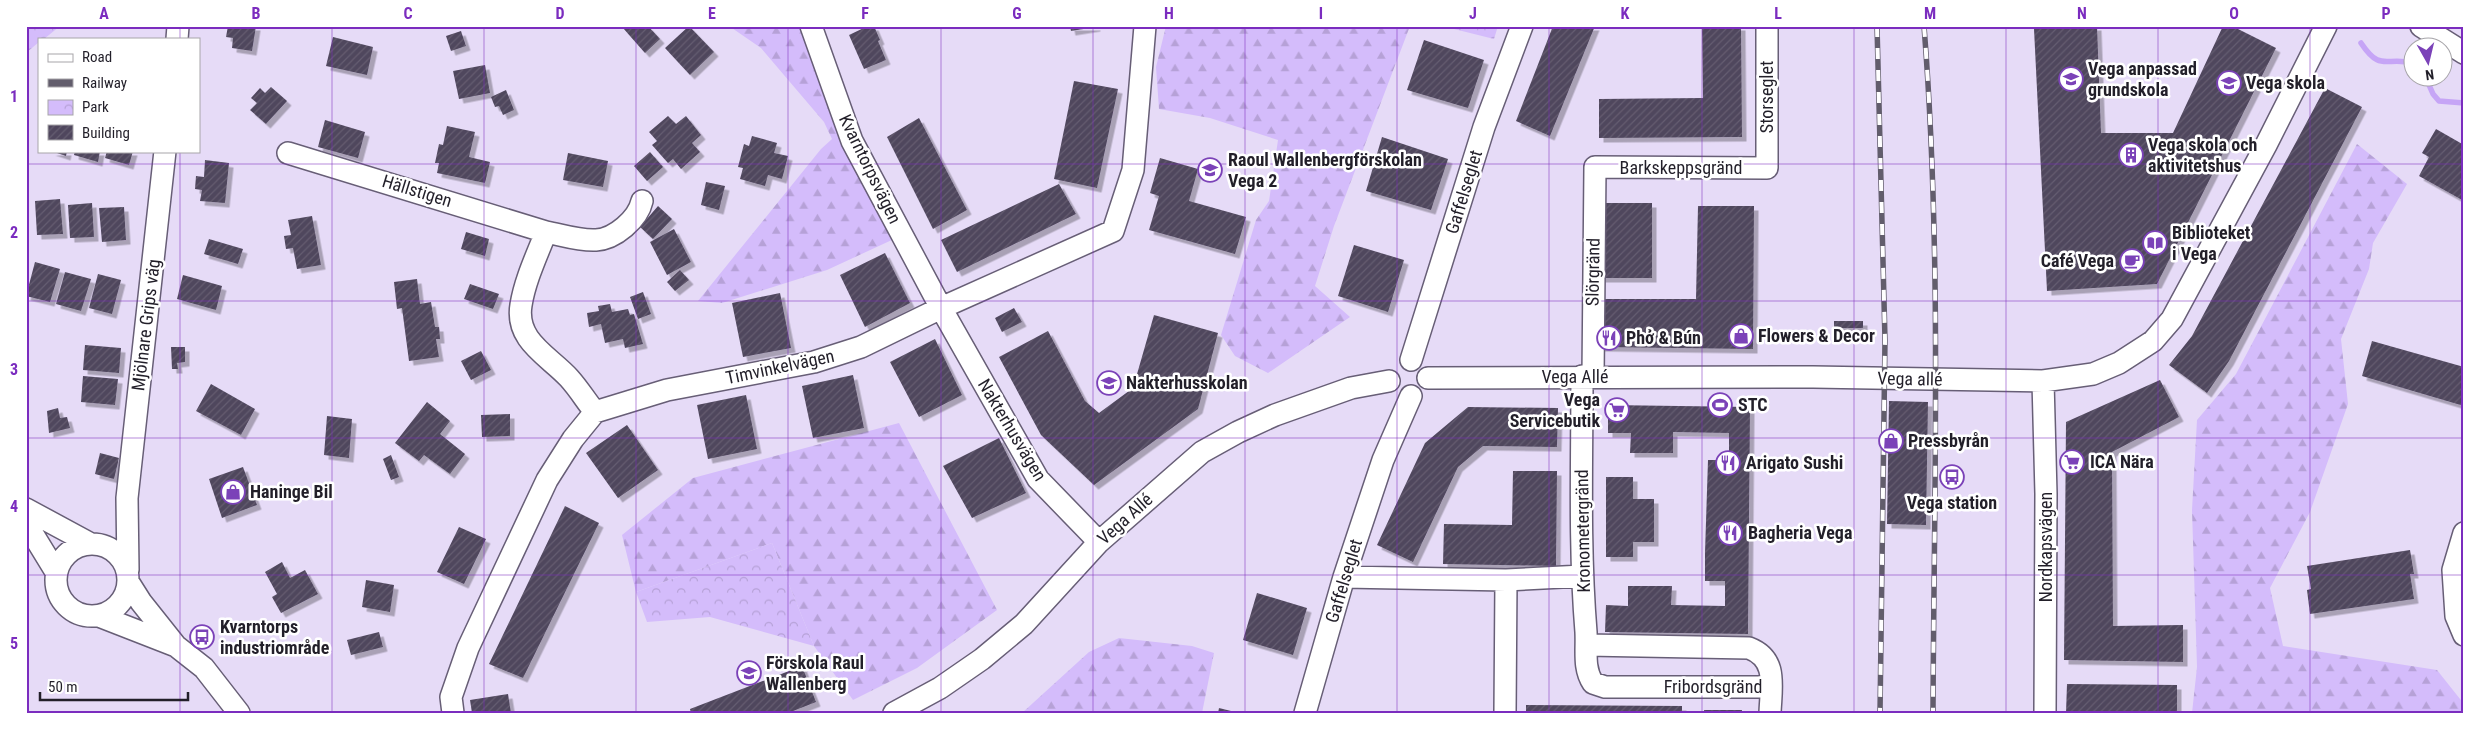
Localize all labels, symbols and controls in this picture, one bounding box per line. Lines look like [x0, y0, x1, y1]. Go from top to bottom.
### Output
text: A [99, 4, 109, 23]
text: B [252, 4, 261, 23]
text: C [403, 4, 413, 23]
text: D [555, 4, 565, 23]
text: E [708, 4, 716, 23]
text: F [861, 4, 869, 23]
text: G [1012, 4, 1022, 23]
text: H [1164, 4, 1174, 23]
text: I [1319, 4, 1323, 23]
text: J [1469, 4, 1477, 23]
text: K [1621, 4, 1630, 23]
text: L [1774, 4, 1782, 23]
text: M [1924, 4, 1936, 23]
text: N [2077, 4, 2087, 23]
text: O [2229, 4, 2239, 23]
text: P [2381, 4, 2391, 23]
legend [38, 38, 200, 152]
north arrow [2402, 38, 2452, 88]
text: Road [82, 48, 112, 66]
place label: Vega anpassad grundskola [2088, 58, 2197, 100]
street label: Storseglet [1756, 61, 1777, 133]
school or university icon: Vega anpassad grundskola [2058, 66, 2084, 92]
text: N [2424, 66, 2435, 83]
school or university icon: Vega skola [2216, 70, 2242, 96]
place label: Vega skola [2246, 72, 2325, 93]
text: Railway [82, 74, 127, 92]
text: 1 [10, 87, 18, 106]
text: Park [82, 98, 109, 116]
street label: Kvarntorpsvägen [835, 111, 906, 227]
text: Building [82, 124, 130, 142]
place label: Vega skola och aktivitetshus [2148, 134, 2257, 176]
building icon: Vega skola och aktivitetshus [2118, 142, 2144, 168]
street label: Gaffelseglet [1441, 147, 1486, 236]
place label: Raoul Wallenbergförskolan Vega 2 [1228, 149, 1422, 191]
school or university icon: Raoul Wallenbergförskolan Vega 2 [1197, 157, 1223, 183]
street label: Barkskeppsgränd [1620, 157, 1742, 178]
street label: Hällstigen [380, 170, 455, 211]
place label: Biblioteket i Vega [2172, 222, 2251, 264]
text: 2 [10, 223, 18, 242]
library icon: Biblioteket i Vega [2142, 230, 2168, 256]
street label: Slörgränd [1581, 238, 1604, 306]
cafe icon: Café Vega [2119, 248, 2145, 274]
place label: Café Vega [2041, 250, 2114, 271]
street label: Mjölnare Grips väg [127, 258, 164, 392]
shop icon: Flowers & Decor [1728, 323, 1754, 349]
restaurant icon: Phở & Bún [1596, 325, 1622, 351]
place label: Flowers & Decor [1758, 325, 1875, 346]
place label: Phở & Bún [1626, 327, 1701, 348]
street label: Timvinkelvägen [724, 345, 836, 388]
text: 3 [10, 360, 18, 379]
street label: Vega Allé [1542, 366, 1608, 387]
street label: Vega allé [1877, 367, 1943, 390]
school or university icon: Nakterhusskolan [1096, 370, 1122, 396]
place label: Nakterhusskolan [1126, 372, 1248, 393]
street label: Nakterhusvägen [974, 375, 1051, 484]
place label: Vega Servicebutik [1510, 389, 1600, 431]
sports icon: STC [1707, 392, 1733, 418]
place label: STC [1738, 394, 1768, 415]
supermarket icon: Vega Servicebutik [1604, 397, 1630, 423]
shop icon: Pressbyrån [1878, 428, 1904, 454]
place label: Pressbyrån [1908, 430, 1989, 451]
supermarket icon: ICA Nära [2059, 449, 2085, 475]
restaurant icon: Arigato Sushi [1715, 450, 1741, 476]
place label: ICA Nära [2090, 451, 2154, 472]
place label: Arigato Sushi [1746, 452, 1843, 473]
bus stop icon: Vega station [1939, 464, 1965, 490]
street label: Kronometergränd [1571, 469, 1594, 593]
shop icon: Haninge Bil [220, 479, 246, 505]
place label: Haninge Bil [250, 481, 333, 502]
street label: Vega Allé [1093, 488, 1157, 549]
place label: Vega station [1907, 492, 1997, 513]
street label: Nordkapsvägen [2035, 492, 2056, 602]
text: 4 [10, 497, 18, 516]
restaurant icon: Bagheria Vega [1717, 520, 1743, 546]
place label: Bagheria Vega [1748, 522, 1852, 543]
street label: Gaffelseglet [1321, 536, 1366, 625]
place label: Kvarntorps industriområde [220, 616, 330, 658]
bus stop icon: Kvarntorps industriområde [189, 624, 215, 650]
text: 5 [10, 634, 18, 653]
place label: Förskola Raul Wallenberg [766, 652, 864, 694]
school or university icon: Förskola Raul Wallenberg [736, 660, 762, 686]
scale bar [40, 669, 188, 701]
street label: Fribordsgränd [1664, 676, 1762, 697]
text: 50 m [48, 678, 78, 696]

